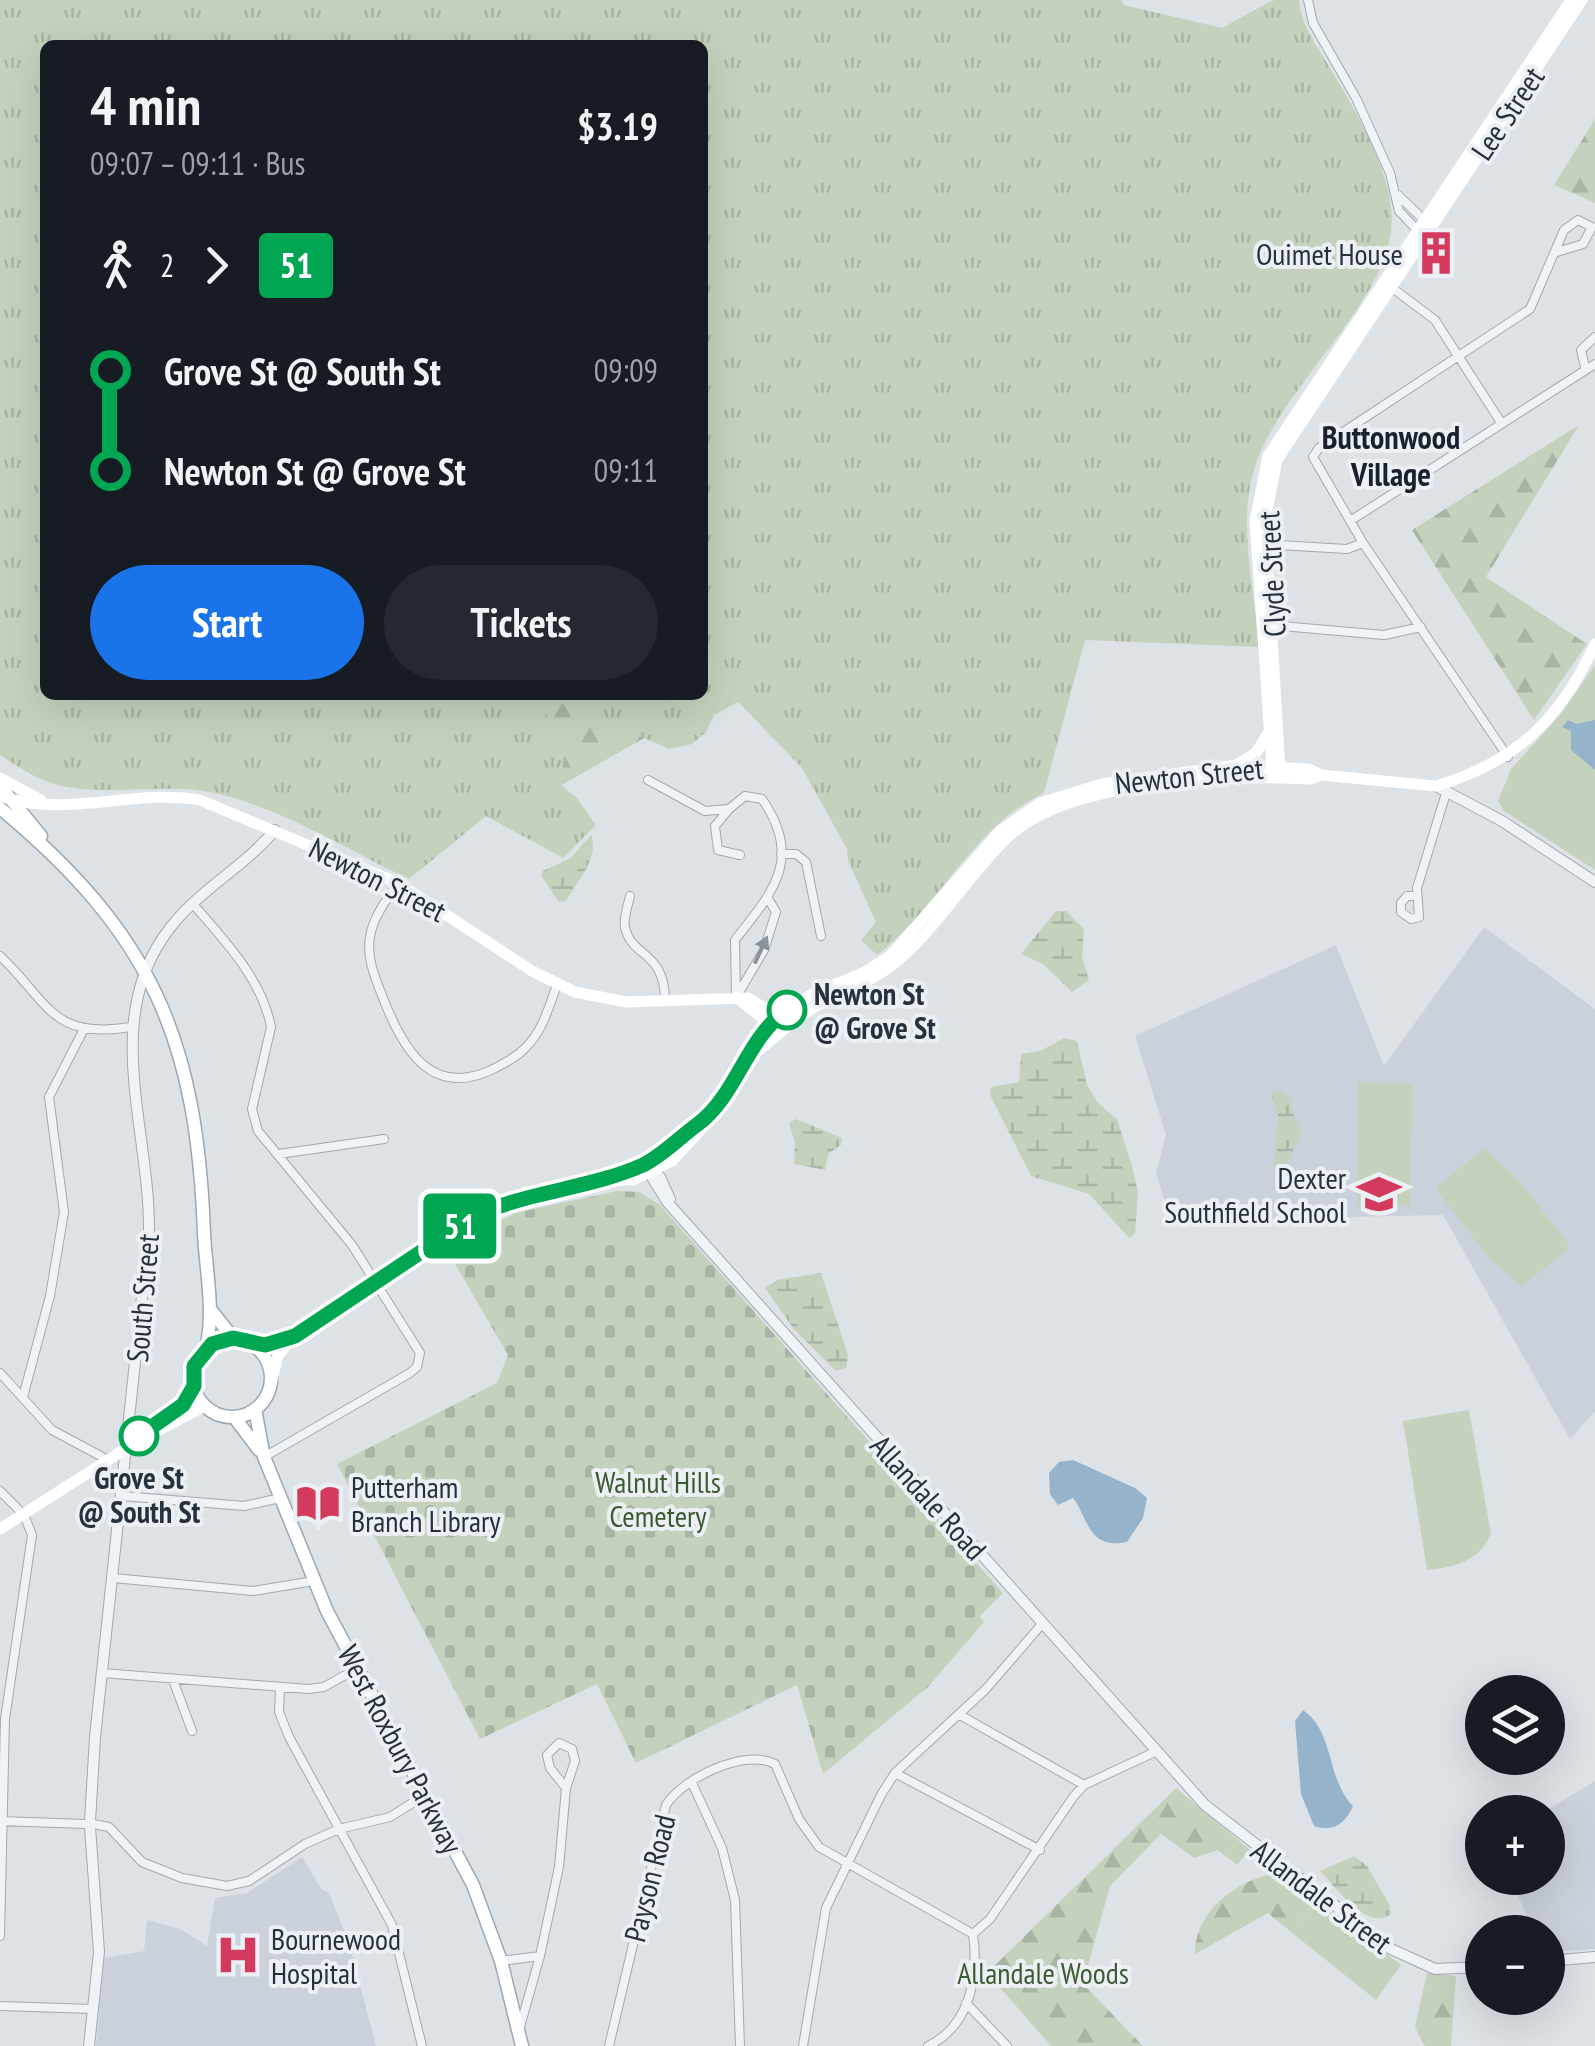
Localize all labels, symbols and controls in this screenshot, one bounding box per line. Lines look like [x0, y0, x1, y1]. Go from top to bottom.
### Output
street label: Lee Street [1462, 58, 1553, 167]
text: 4 min [90, 69, 201, 140]
text: $3.19 [577, 101, 658, 150]
text: 09:07 – 09:11 · Bus [90, 142, 305, 184]
building icon: Ouimet House [1412, 229, 1460, 277]
place label: Ouimet House [1256, 234, 1403, 273]
icon: walk [90, 238, 145, 293]
icon: forward [189, 238, 244, 293]
text: 51 [279, 242, 313, 288]
text: 2 [160, 244, 174, 286]
text: Grove St @ South St [164, 346, 441, 395]
text: 09:09 [594, 349, 658, 391]
district label: Buttonwood Village [1322, 416, 1460, 495]
text: Newton St @ Grove St [164, 446, 466, 495]
text: 09:11 [594, 449, 658, 491]
street label: Clyde Street [1248, 509, 1294, 638]
button: Start [90, 565, 364, 680]
button: Tickets [384, 565, 658, 680]
street label: Newton Street [1113, 748, 1266, 802]
street label: Newton Street [303, 828, 454, 930]
one-way arrow [753, 935, 770, 964]
place label: Newton St @ Grove St [814, 974, 936, 1047]
marker: Newton St @ Grove St [768, 991, 806, 1029]
place label: Dexter Southfield School [1164, 1158, 1347, 1231]
school or university icon: Dexter Southfield School [1355, 1170, 1403, 1218]
line badge: 51 [415, 1194, 505, 1258]
text: 51 [443, 1203, 477, 1249]
street label: South Street [117, 1231, 167, 1364]
marker: Grove St @ South St [120, 1417, 158, 1455]
street label: Allandale Road [863, 1426, 995, 1568]
place label: Grove St @ South St [78, 1458, 201, 1531]
park label: Walnut Hills Cemetery [595, 1462, 721, 1535]
place label: Putterham Branch Library [351, 1467, 501, 1540]
library icon: Putterham Branch Library [294, 1479, 342, 1527]
street label: West Roxbury Parkway [330, 1638, 473, 1861]
map controls [1465, 1675, 1565, 2015]
button: layers [1465, 1675, 1565, 1775]
button: + [1465, 1795, 1565, 1895]
street label: Payson Road [614, 1810, 684, 1946]
street label: Allandale Street [1244, 1830, 1401, 1962]
button: − [1465, 1915, 1565, 2015]
place label: Bournewood Hospital [271, 1919, 401, 1992]
hospital icon: Bournewood Hospital [214, 1931, 262, 1979]
park label: Allandale Woods [957, 1953, 1129, 1992]

